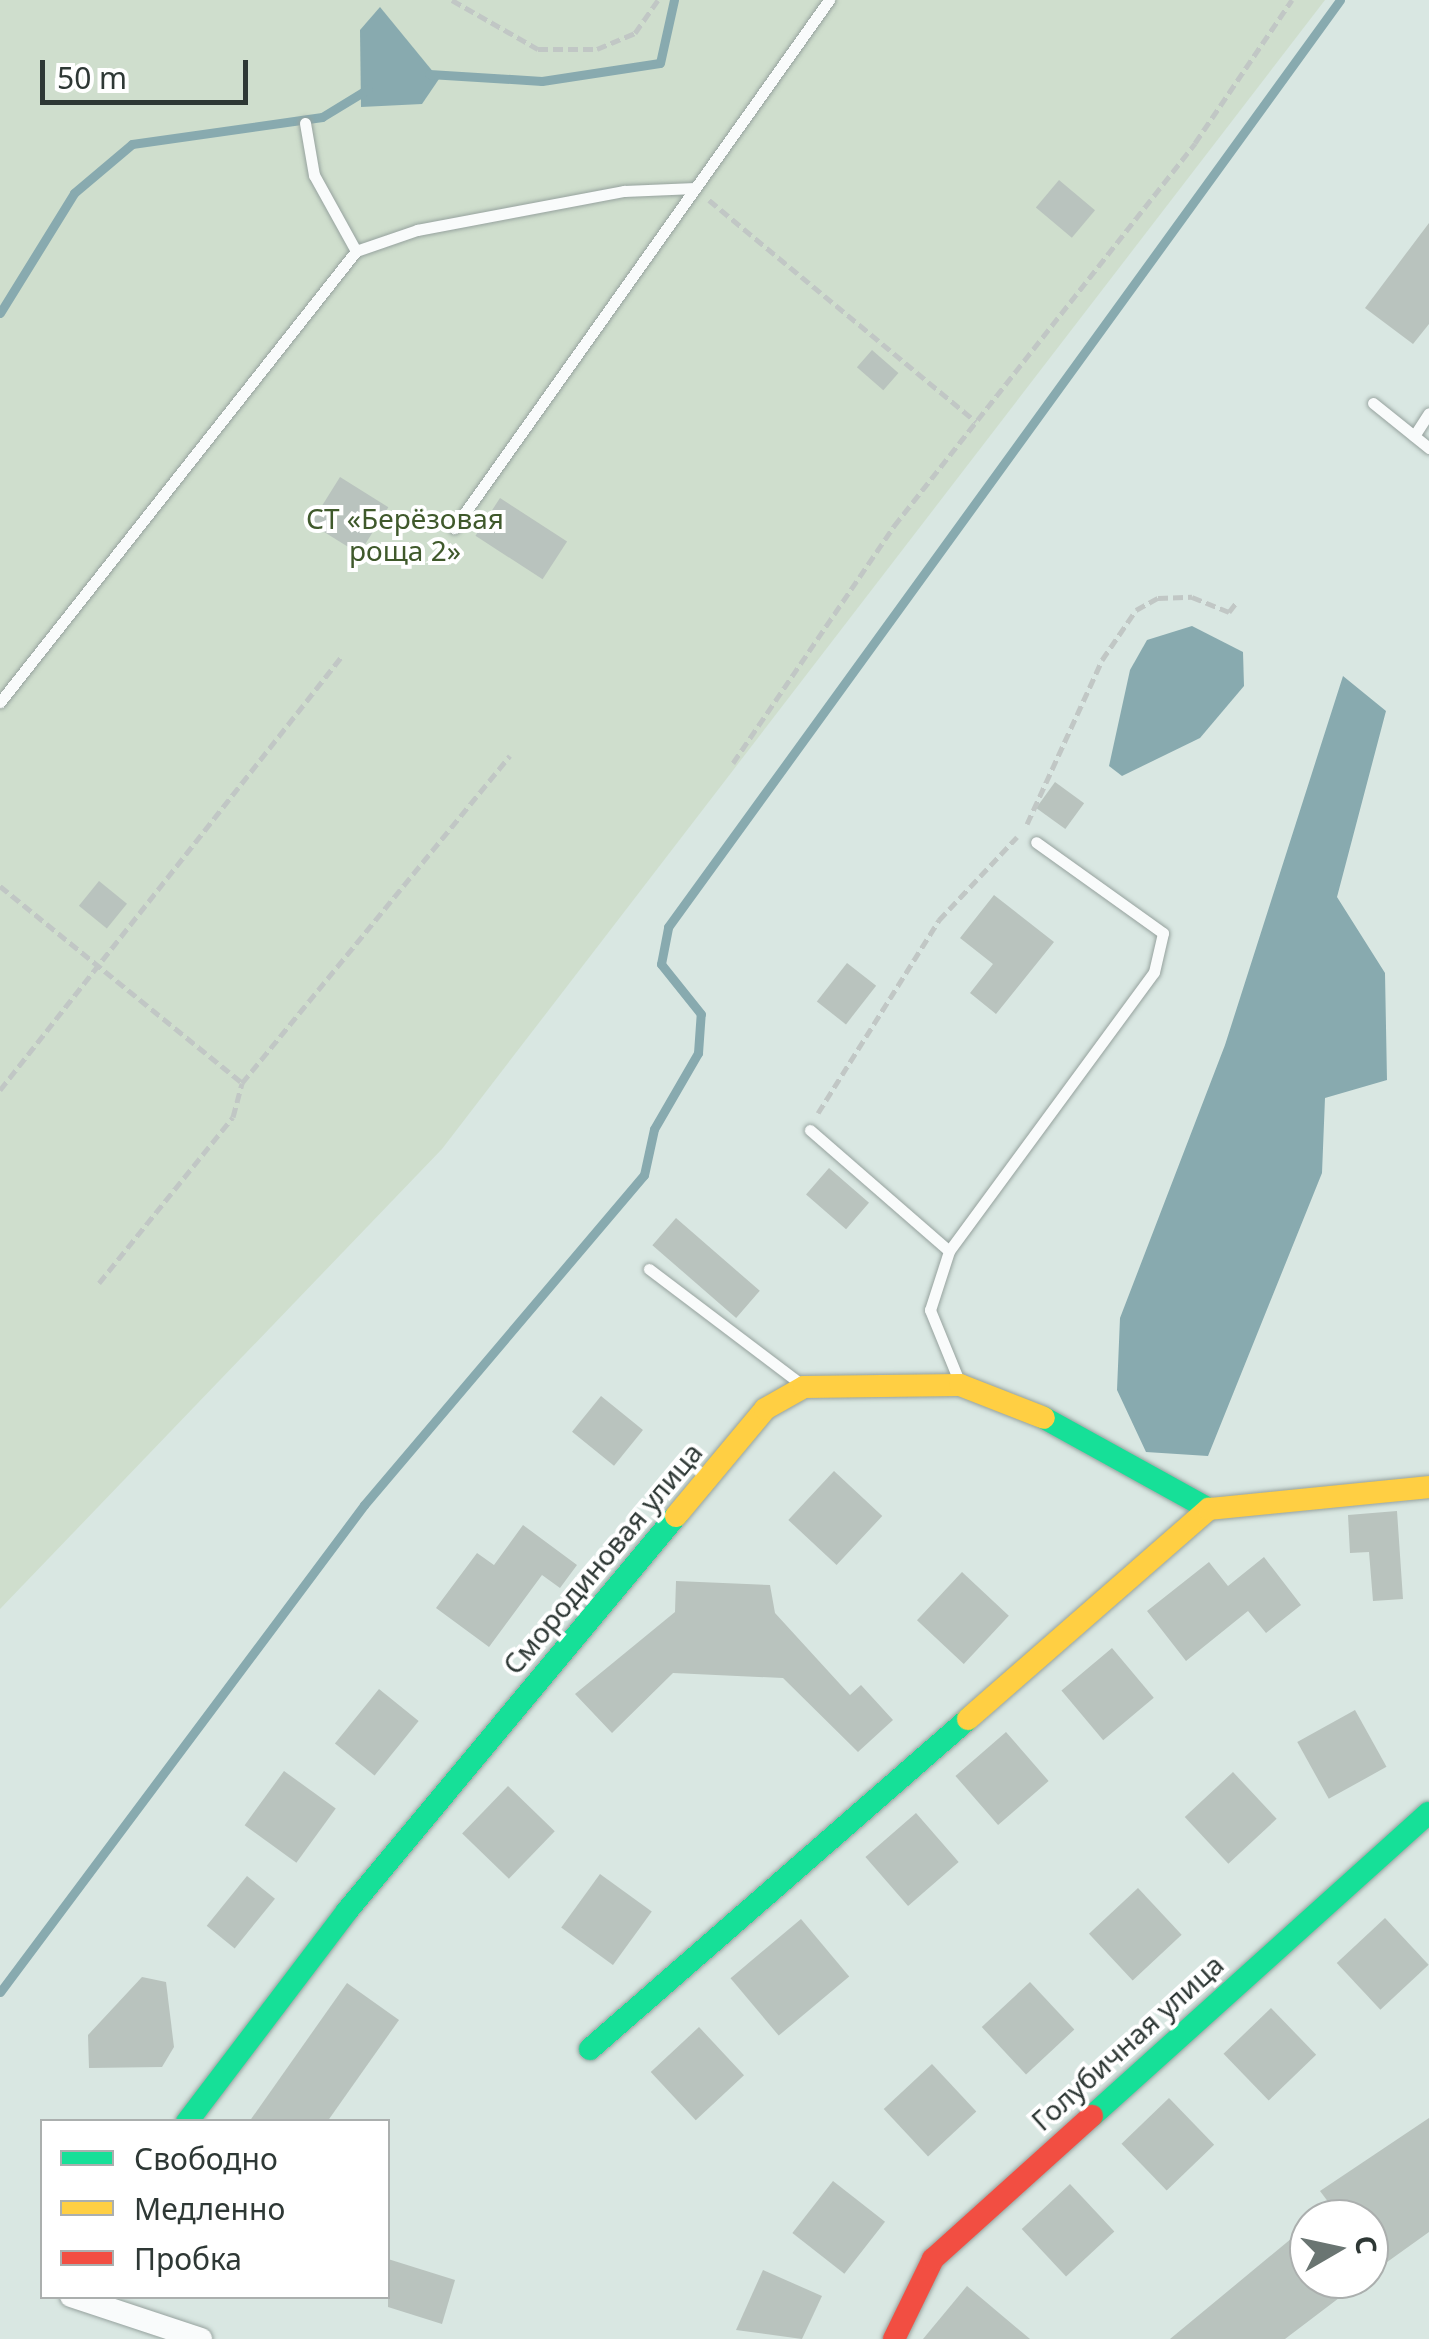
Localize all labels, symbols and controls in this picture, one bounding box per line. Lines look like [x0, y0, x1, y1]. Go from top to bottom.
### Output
scale bar [45, 40, 252, 102]
text: 50 m [57, 57, 127, 98]
park label: СТ «Берёзовая роща 2» [306, 501, 504, 567]
street label: Смородиновая улица [495, 1435, 709, 1681]
street label: Голубичная улица [1024, 1947, 1230, 2137]
legend [40, 2119, 390, 2299]
text: Свободно [134, 2138, 278, 2179]
text: Медленно [134, 2188, 285, 2229]
north arrow [1289, 2199, 1389, 2299]
text: С [1346, 2233, 1387, 2257]
text: Пробка [134, 2238, 242, 2279]

